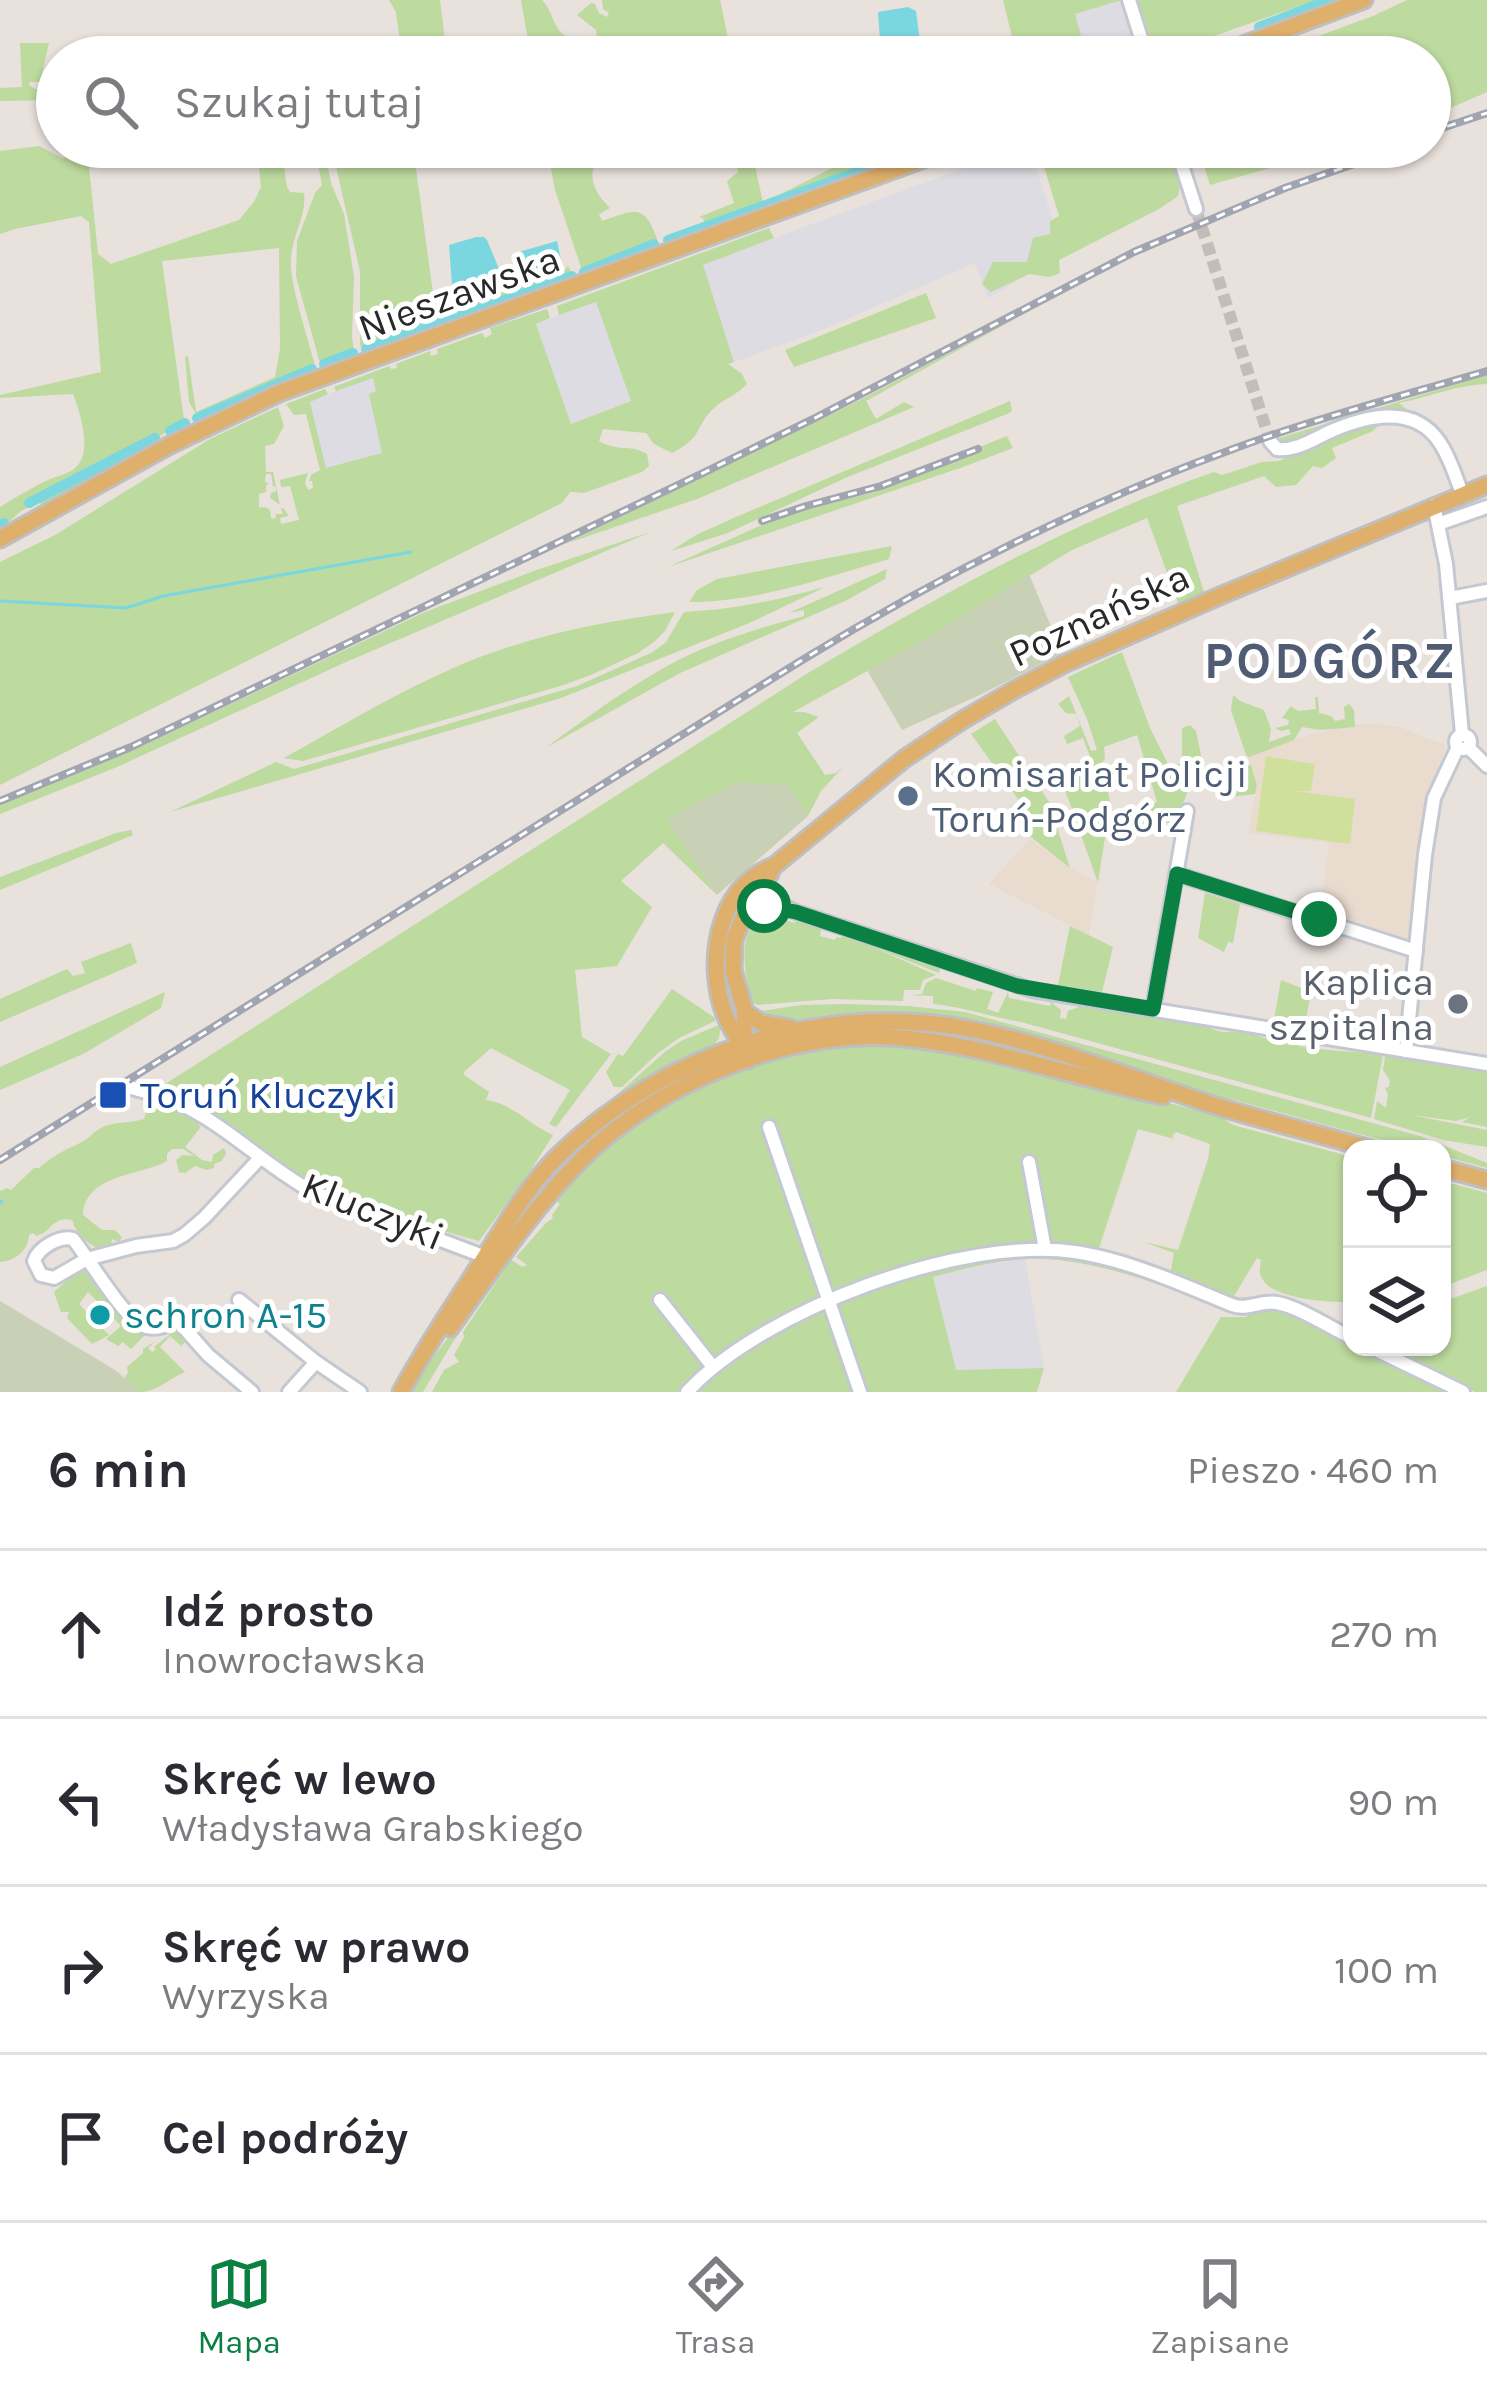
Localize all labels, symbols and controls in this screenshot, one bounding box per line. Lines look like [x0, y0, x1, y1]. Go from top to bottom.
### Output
search box [36, 36, 1451, 168]
icon: search [78, 69, 144, 135]
text: Szukaj tutaj [174, 76, 425, 128]
street label: Nieszawska [352, 235, 566, 351]
street label: Poznańska [1001, 553, 1197, 677]
district label: PODGÓRZ [1204, 628, 1458, 691]
place label: Komisariat Policji Toruń-Podgórz [932, 751, 1248, 842]
marker: Komisariat Policji Toruń-Podgórz [895, 783, 921, 809]
route start [737, 879, 791, 933]
route end [1292, 892, 1346, 946]
place label: Kaplica szpitalna [1269, 959, 1434, 1050]
marker: Kaplica szpitalna [1445, 991, 1471, 1017]
place label: Toruń Kluczyki [140, 1072, 397, 1118]
marker: Toruń Kluczyki [97, 1079, 129, 1111]
map controls [1343, 1140, 1451, 1356]
button: locate [1343, 1140, 1451, 1248]
street label: Kluczyki [295, 1162, 451, 1260]
button: layers [1343, 1248, 1451, 1356]
place label: schron A-15 [124, 1292, 327, 1338]
marker: schron A-15 [87, 1302, 113, 1328]
text: 6 min [48, 1440, 189, 1500]
text: Pieszo · 460 m [1187, 1447, 1439, 1493]
text: Idź prosto [162, 1585, 375, 1637]
icon: ahead [48, 1601, 114, 1667]
text: 270 m [1329, 1611, 1439, 1657]
text: Inowrocławska [162, 1637, 426, 1683]
text: Skręć w lewo [162, 1753, 437, 1805]
icon: left [48, 1769, 114, 1835]
text: 90 m [1347, 1779, 1439, 1825]
text: Władysława Grabskiego [162, 1805, 584, 1851]
text: Skręć w prawo [162, 1921, 471, 1973]
icon: right [48, 1937, 114, 2003]
text: 100 m [1334, 1947, 1439, 1993]
text: Wyrzyska [162, 1973, 330, 2019]
icon: arrive [48, 2105, 114, 2171]
text: Cel podróży [162, 2112, 408, 2164]
tab: Mapa [197, 2251, 281, 2361]
tab: Trasa [676, 2251, 756, 2361]
tab: Zapisane [1150, 2251, 1290, 2361]

